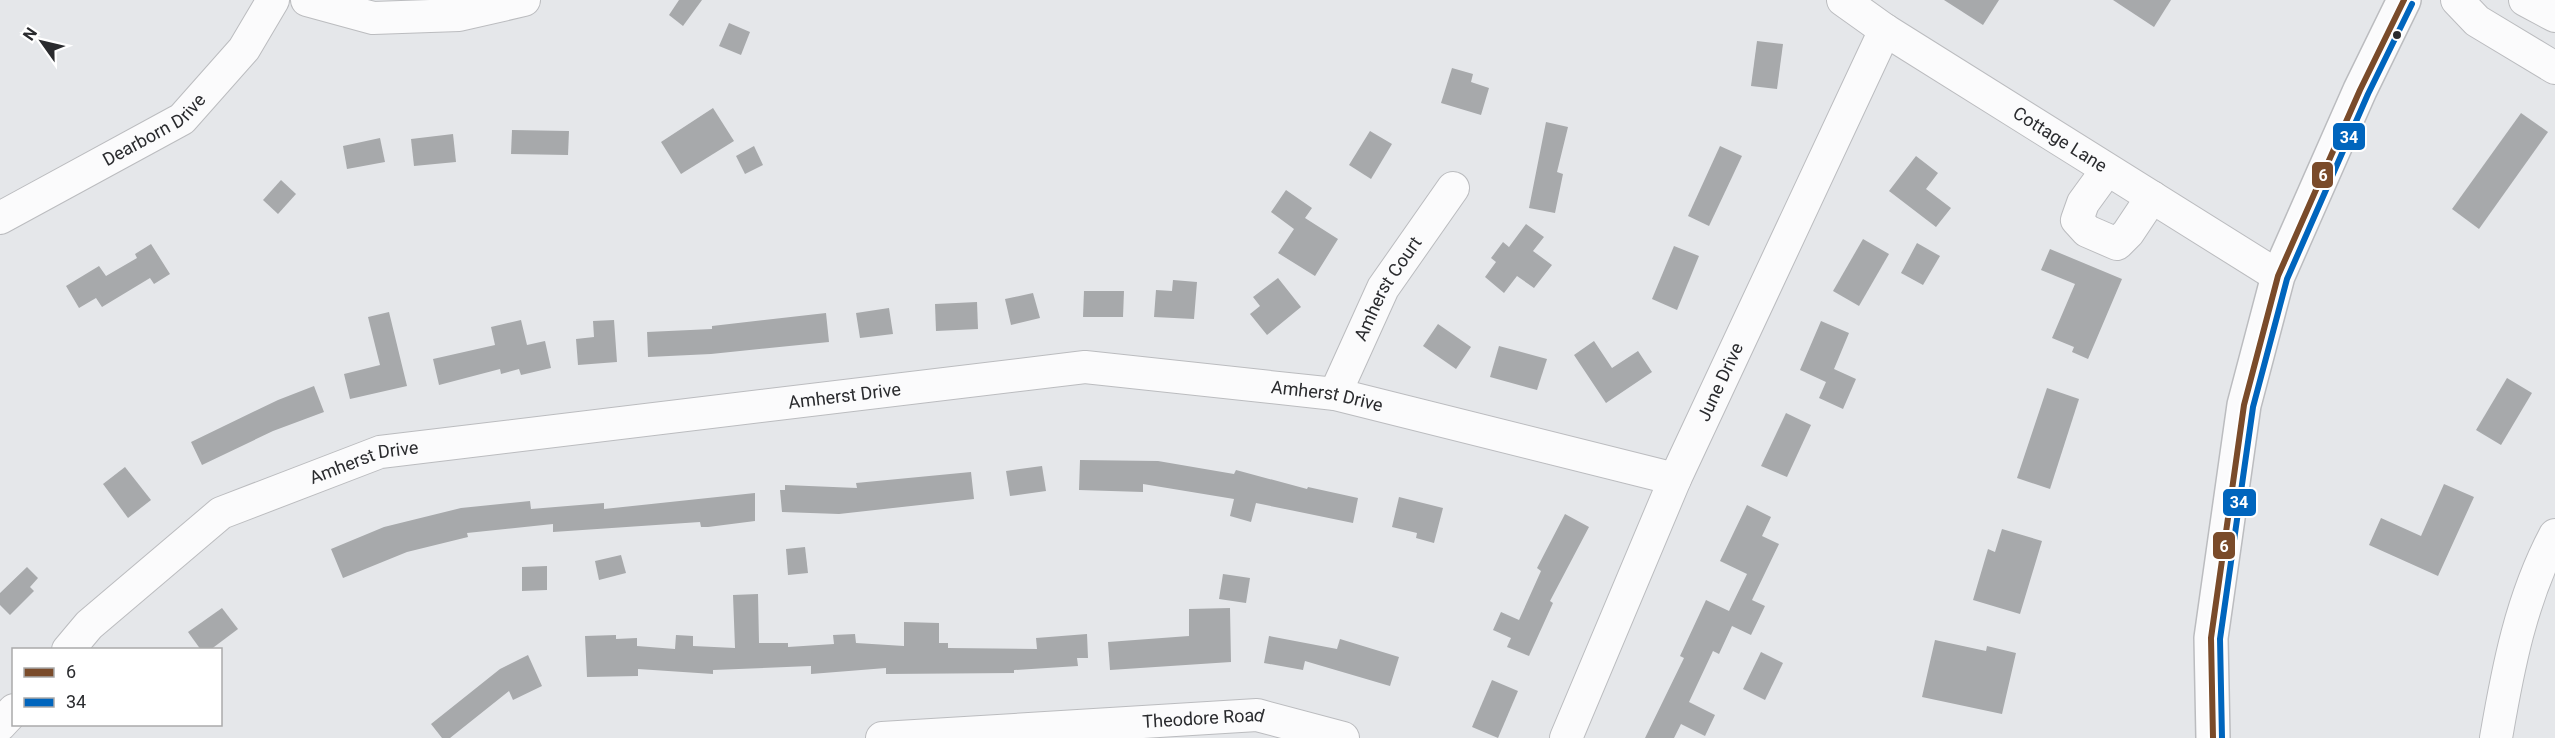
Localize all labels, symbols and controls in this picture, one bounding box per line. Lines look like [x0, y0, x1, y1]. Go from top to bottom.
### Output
north arrow [12, 12, 72, 72]
text: N [19, 24, 41, 44]
unlabelled marker [2391, 29, 2403, 41]
street label: Dearborn Drive [99, 89, 209, 170]
street label: Cottage Lane [2009, 102, 2111, 176]
line badge: 34 [2332, 122, 2366, 151]
text: 34 [2340, 128, 2358, 147]
line badge: 6 [2311, 161, 2334, 189]
text: 6 [2318, 166, 2328, 185]
street label: Amherst Court [1349, 232, 1426, 344]
street label: June Drive [1693, 339, 1747, 425]
street label: Amherst Drive [1270, 376, 1385, 416]
street label: Amherst Drive [787, 378, 902, 413]
street label: Amherst Drive [306, 436, 419, 488]
line badge: 34 [2222, 488, 2257, 517]
text: 34 [2230, 493, 2248, 512]
line badge: 6 [2212, 531, 2236, 560]
text: 6 [2219, 537, 2229, 556]
legend [12, 648, 222, 726]
text: 6 [66, 661, 76, 682]
text: 34 [66, 691, 86, 712]
street label: Theodore Road [1142, 704, 1267, 732]

